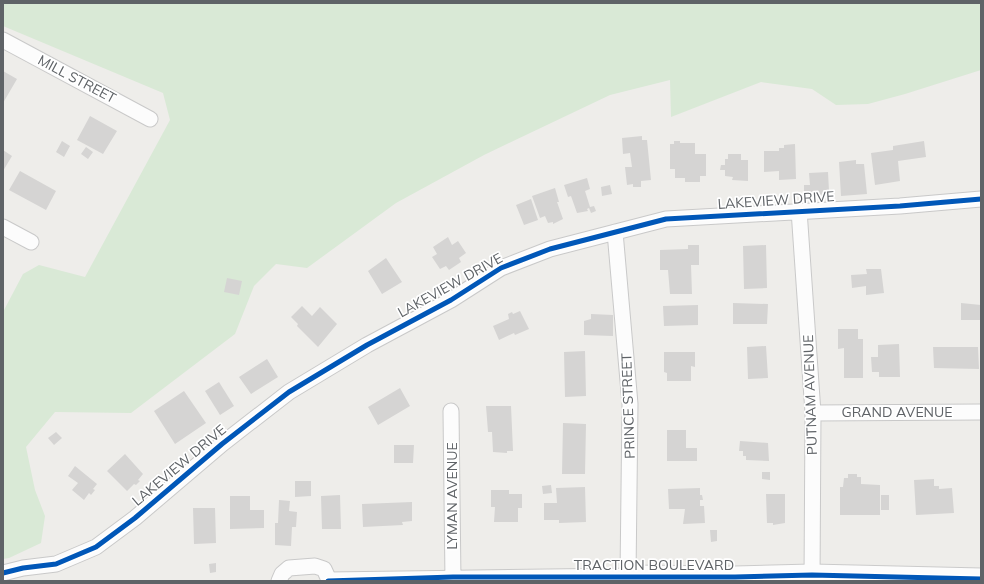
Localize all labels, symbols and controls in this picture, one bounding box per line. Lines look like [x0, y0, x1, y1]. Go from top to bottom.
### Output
street label: MILL STREET [35, 51, 120, 107]
street label: LAKEVIEW DRIVE [717, 187, 835, 213]
street label: LAKEVIEW DRIVE [394, 249, 506, 321]
street label: PUTNAM AVENUE [799, 334, 821, 456]
street label: PRINCE STREET [617, 352, 639, 459]
street label: GRAND AVENUE [841, 403, 953, 421]
street label: LAKEVIEW DRIVE [128, 420, 230, 510]
street label: LYMAN AVENUE [443, 442, 461, 550]
street label: TRACTION BOULEVARD [574, 556, 734, 574]

